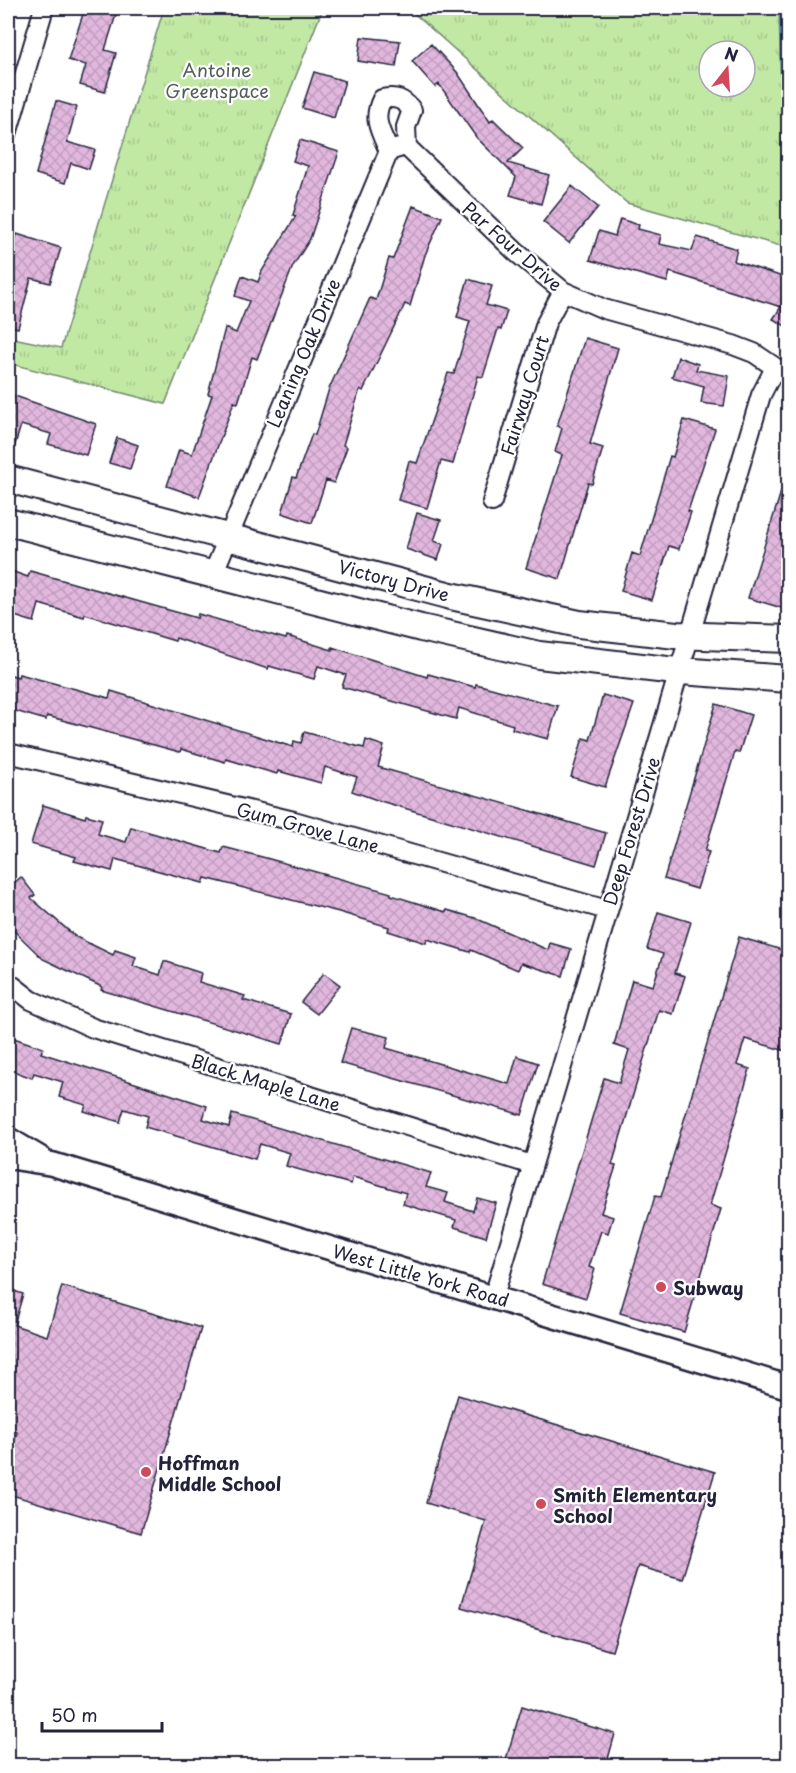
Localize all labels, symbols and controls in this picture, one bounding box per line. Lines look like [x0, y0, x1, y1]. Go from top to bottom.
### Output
north arrow [697, 39, 757, 99]
text: N [722, 40, 741, 67]
park label: Antoine Greenspace [165, 56, 269, 104]
street label: Par Four Drive [457, 195, 569, 297]
street label: Leaning Oak Drive [259, 274, 347, 432]
street label: Fairway Court [493, 332, 555, 458]
street label: Victory Drive [336, 552, 452, 608]
street label: Deep Forest Drive [596, 753, 666, 909]
street label: Gum Grove Lane [234, 795, 382, 859]
street label: Black Maple Lane [188, 1046, 344, 1118]
street label: West Little York Road [330, 1237, 512, 1313]
place label: Subway [673, 1274, 743, 1301]
marker: Subway [654, 1280, 668, 1294]
place label: Hoffman Middle School [158, 1449, 281, 1497]
marker: Hoffman Middle School [139, 1465, 153, 1479]
place label: Smith Elementary School [553, 1481, 717, 1529]
marker: Smith Elementary School [534, 1497, 548, 1511]
scale bar [42, 1695, 162, 1733]
text: 50 m [51, 1701, 98, 1728]

